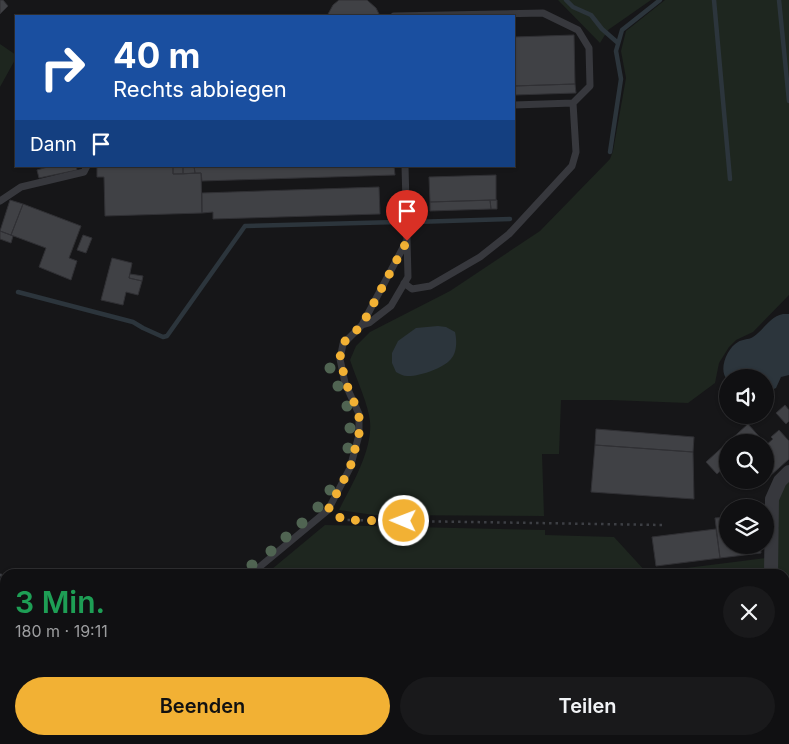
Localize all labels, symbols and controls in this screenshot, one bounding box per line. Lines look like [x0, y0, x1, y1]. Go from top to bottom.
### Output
text: 40 m [113, 34, 201, 76]
icon: right [30, 35, 95, 100]
text: Rechts abbiegen [113, 76, 287, 102]
icon: arrive [87, 130, 115, 158]
text: Dann [30, 133, 77, 156]
pin [386, 190, 428, 241]
icon: arrive [393, 197, 421, 225]
map controls [719, 369, 774, 554]
button: sound [719, 369, 774, 424]
button: search [719, 434, 774, 489]
position arrow [377, 494, 429, 546]
button: layers [719, 499, 774, 554]
text: 3 Min. [15, 584, 105, 620]
button: close [723, 586, 775, 638]
text: 180 m · 19:11 [15, 621, 108, 641]
button: Beenden [15, 677, 390, 735]
button: Teilen [400, 677, 775, 735]

